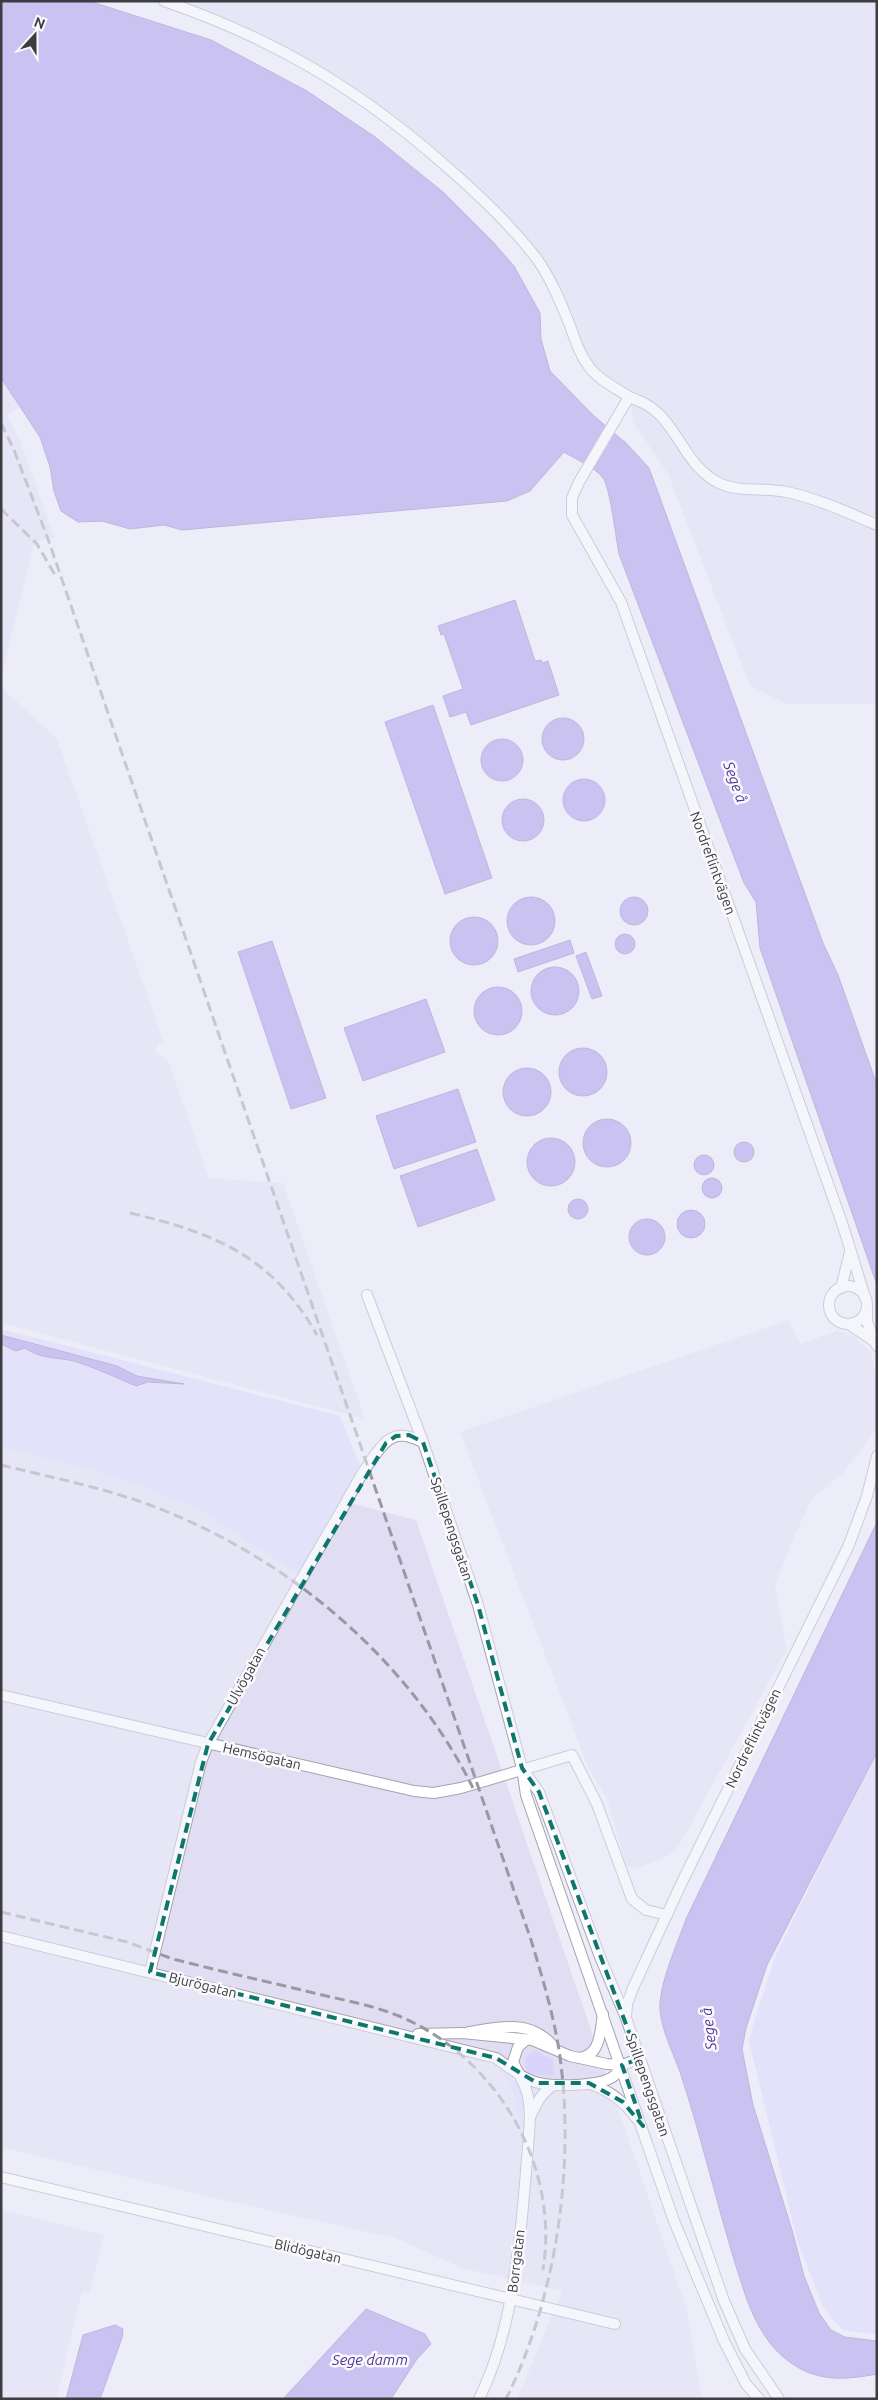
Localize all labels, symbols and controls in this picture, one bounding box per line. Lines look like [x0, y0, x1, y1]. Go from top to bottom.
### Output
north arrow [10, 10, 60, 60]
text: N [32, 14, 47, 32]
water label: Sege å [720, 758, 751, 805]
street label: Nordreflintvägen [687, 809, 739, 917]
street label: Spillepengsgatan [428, 1475, 476, 1583]
street label: Ulvögatan [223, 1644, 269, 1708]
street label: Nordreflintvägen [722, 1686, 784, 1790]
street label: Hemsögatan [221, 1739, 303, 1773]
street label: Bjurögatan [167, 1969, 239, 2001]
water label: Sege å [697, 2007, 720, 2052]
street label: Spillepengsgatan [623, 2031, 673, 2139]
street label: Borrgatan [504, 2228, 528, 2294]
street label: Blidögatan [273, 2236, 343, 2266]
water label: Sege damm [331, 2351, 408, 2368]

